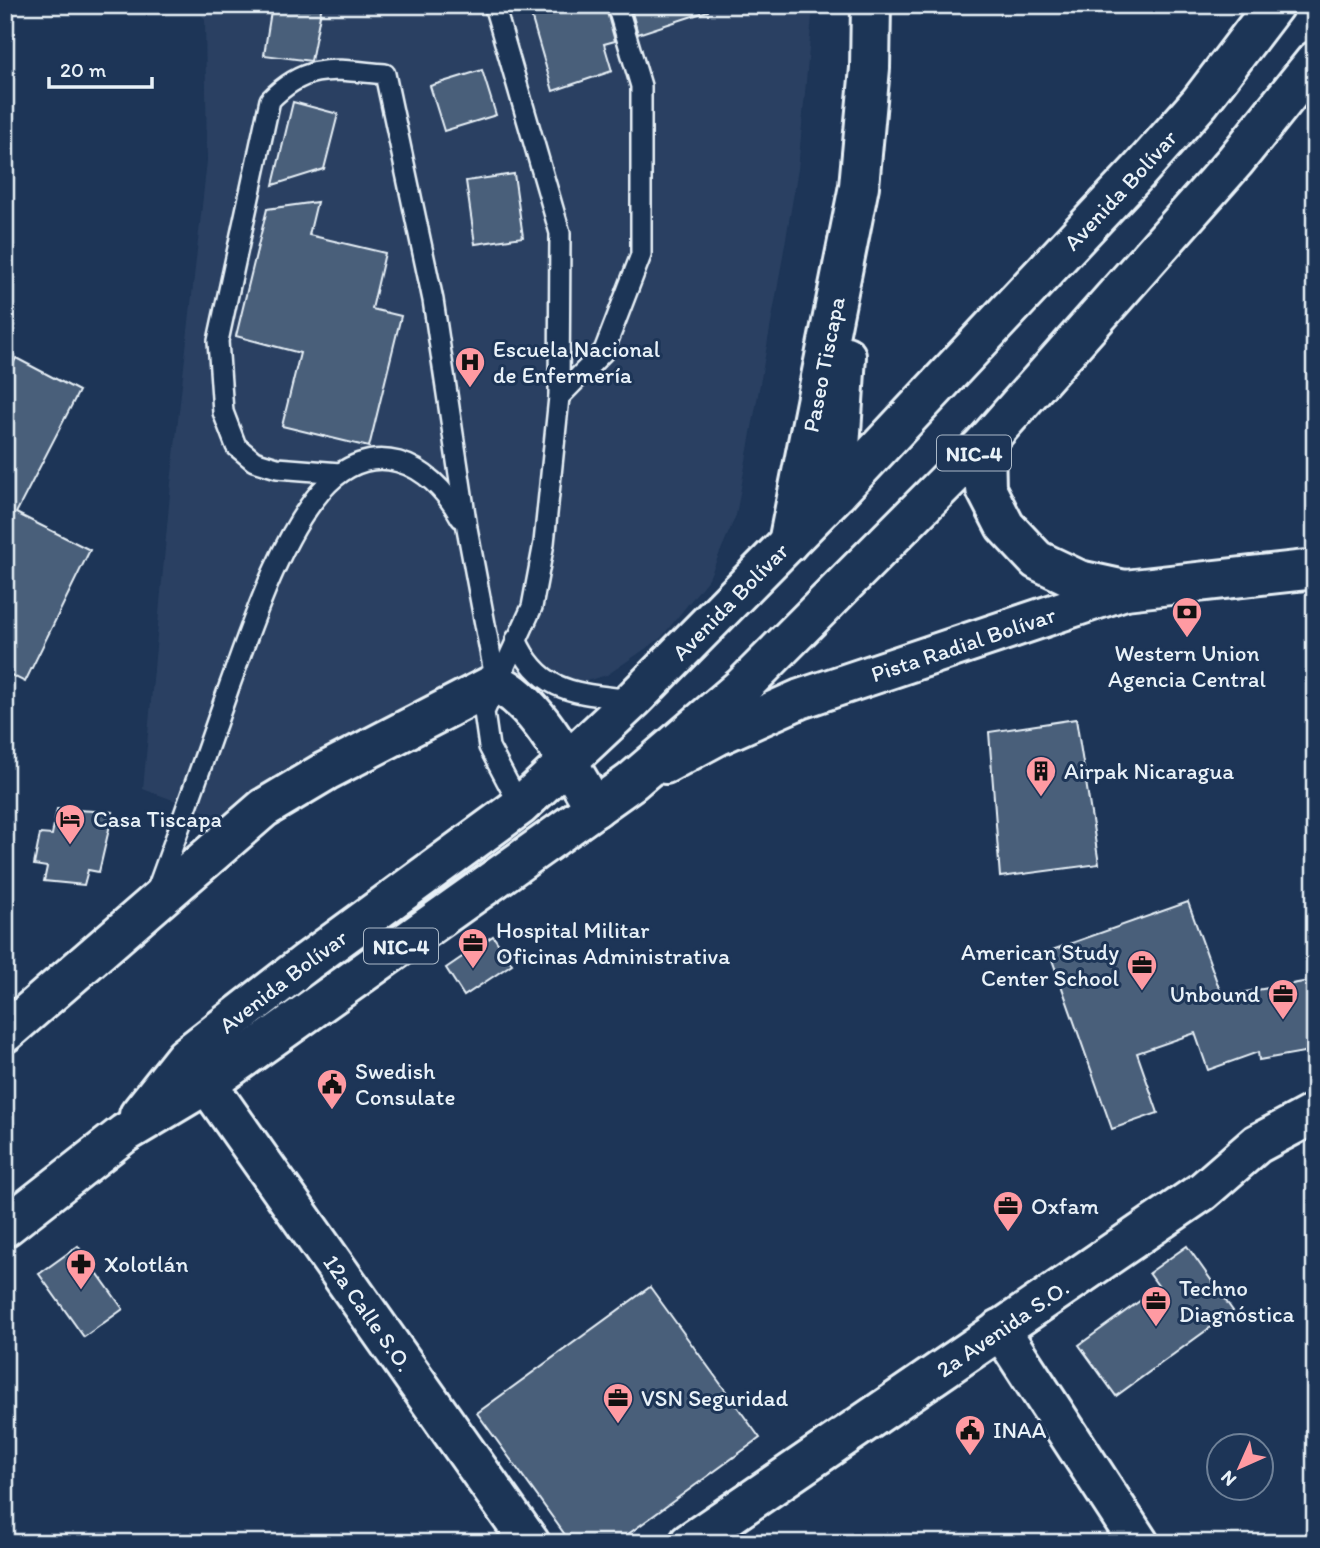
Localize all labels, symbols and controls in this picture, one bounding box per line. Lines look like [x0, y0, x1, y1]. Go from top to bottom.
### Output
scale bar [49, 46, 152, 90]
text: 20 m [60, 57, 107, 82]
street label: Avenida Bolívar [1058, 124, 1183, 256]
street label: Paseo Tiscapa [796, 294, 851, 435]
place label: Escuela Nacional de Enfermería [493, 335, 661, 389]
hospital icon: Escuela Nacional de Enfermería [453, 345, 487, 389]
road number: NIC-4 [937, 435, 1011, 470]
street label: Avenida Bolívar [666, 537, 794, 666]
bank icon: Western Union Agencia Central [1170, 595, 1204, 639]
street label: Pista Radial Bolívar [867, 600, 1059, 688]
place label: Western Union Agencia Central [1108, 639, 1266, 693]
building icon: Airpak Nicaragua [1024, 754, 1058, 798]
place label: Airpak Nicaragua [1064, 757, 1234, 785]
hotel icon: Casa Tiscapa [53, 802, 87, 846]
place label: Casa Tiscapa [93, 805, 222, 833]
place label: Hospital Militar Oficinas Administrativa [496, 916, 730, 970]
street label: Avenida Bolívar [213, 923, 353, 1039]
office icon: Hospital Militar Oficinas Administrativa [456, 926, 490, 970]
road number: NIC-4 [364, 928, 438, 964]
place label: American Study Center School [961, 938, 1119, 992]
office icon: American Study Center School [1125, 948, 1159, 992]
office icon: Unbound [1266, 977, 1300, 1021]
place label: Unbound [1170, 980, 1260, 1008]
place label: Swedish Consulate [355, 1057, 455, 1111]
public building icon: Swedish Consulate [315, 1067, 349, 1111]
office icon: Oxfam [991, 1189, 1025, 1233]
place label: Oxfam [1031, 1192, 1099, 1220]
pharmacy icon: Xolotlán [64, 1247, 98, 1291]
street label: 12a Calle S.O. [317, 1249, 419, 1377]
place label: Xolotlán [104, 1250, 188, 1278]
street label: 2a Avenida S.O. [931, 1273, 1074, 1383]
place label: Techno Diagnóstica [1179, 1274, 1295, 1328]
office icon: Techno Diagnóstica [1139, 1284, 1173, 1328]
office icon: VSN Seguridad [601, 1381, 635, 1425]
place label: VSN Seguridad [641, 1384, 788, 1412]
public building icon: INAA [953, 1413, 987, 1457]
place label: INAA [993, 1416, 1047, 1444]
north arrow [1204, 1432, 1274, 1502]
text: N [1216, 1466, 1241, 1491]

